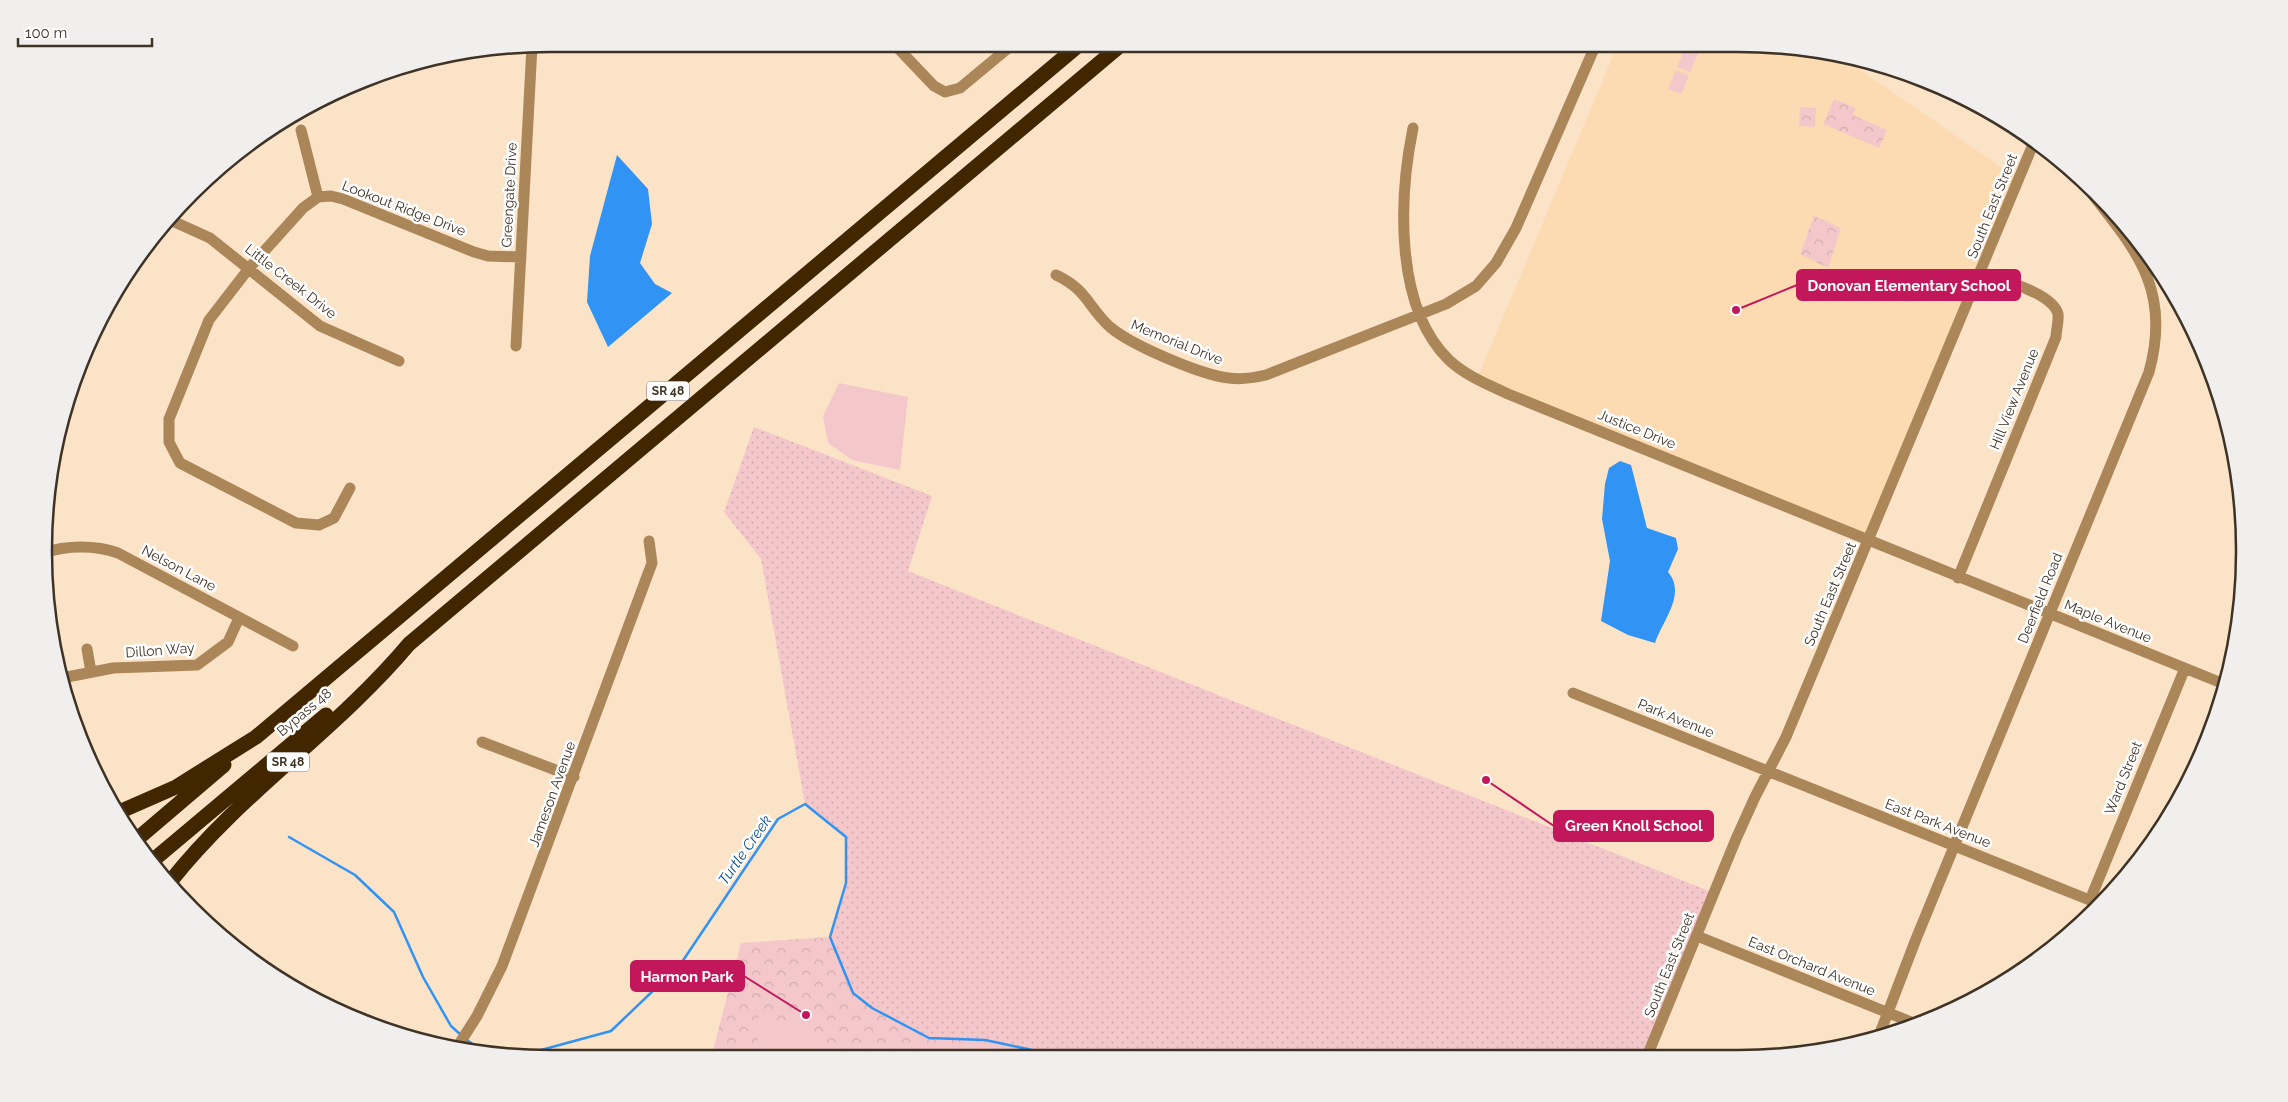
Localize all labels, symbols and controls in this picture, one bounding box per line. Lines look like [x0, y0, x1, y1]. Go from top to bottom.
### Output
scale bar [18, 15, 151, 47]
text: 100 m [25, 24, 67, 42]
street label: Greengate Drive [498, 142, 520, 248]
street label: South East Street [1964, 151, 2020, 261]
street label: Lookout Ridge Drive [340, 177, 468, 239]
street label: Little Creek Drive [242, 240, 340, 322]
callout: Donovan Elementary School [1797, 270, 2020, 300]
text: Donovan Elementary School [1807, 277, 2011, 295]
street label: Memorial Drive [1129, 316, 1225, 368]
street label: Hill View Avenue [1986, 346, 2042, 452]
road number: SR 48 [647, 382, 689, 401]
street label: Justice Drive [1596, 406, 1678, 452]
street label: South East Street [1801, 539, 1859, 648]
street label: Nelson Lane [139, 542, 219, 594]
street label: Deerfield Road [2015, 550, 2065, 646]
street label: Maple Avenue [2062, 596, 2154, 646]
street label: Dillon Way [125, 640, 195, 660]
street label: Bypass 48 [274, 685, 334, 739]
street label: Park Avenue [1636, 695, 1716, 741]
street label: Jameson Avenue [526, 739, 578, 849]
street label: Ward Street [2101, 739, 2145, 817]
road number: SR 48 [267, 752, 309, 772]
street label: East Park Avenue [1883, 795, 1993, 851]
callout: Green Knoll School [1554, 811, 1713, 841]
water label: Turtle Creek [714, 812, 776, 888]
text: Green Knoll School [1565, 817, 1703, 835]
street label: South East Street [1641, 910, 1697, 1020]
street label: East Orchard Avenue [1746, 933, 1878, 999]
callout: Harmon Park [631, 961, 744, 991]
text: Harmon Park [640, 968, 734, 986]

